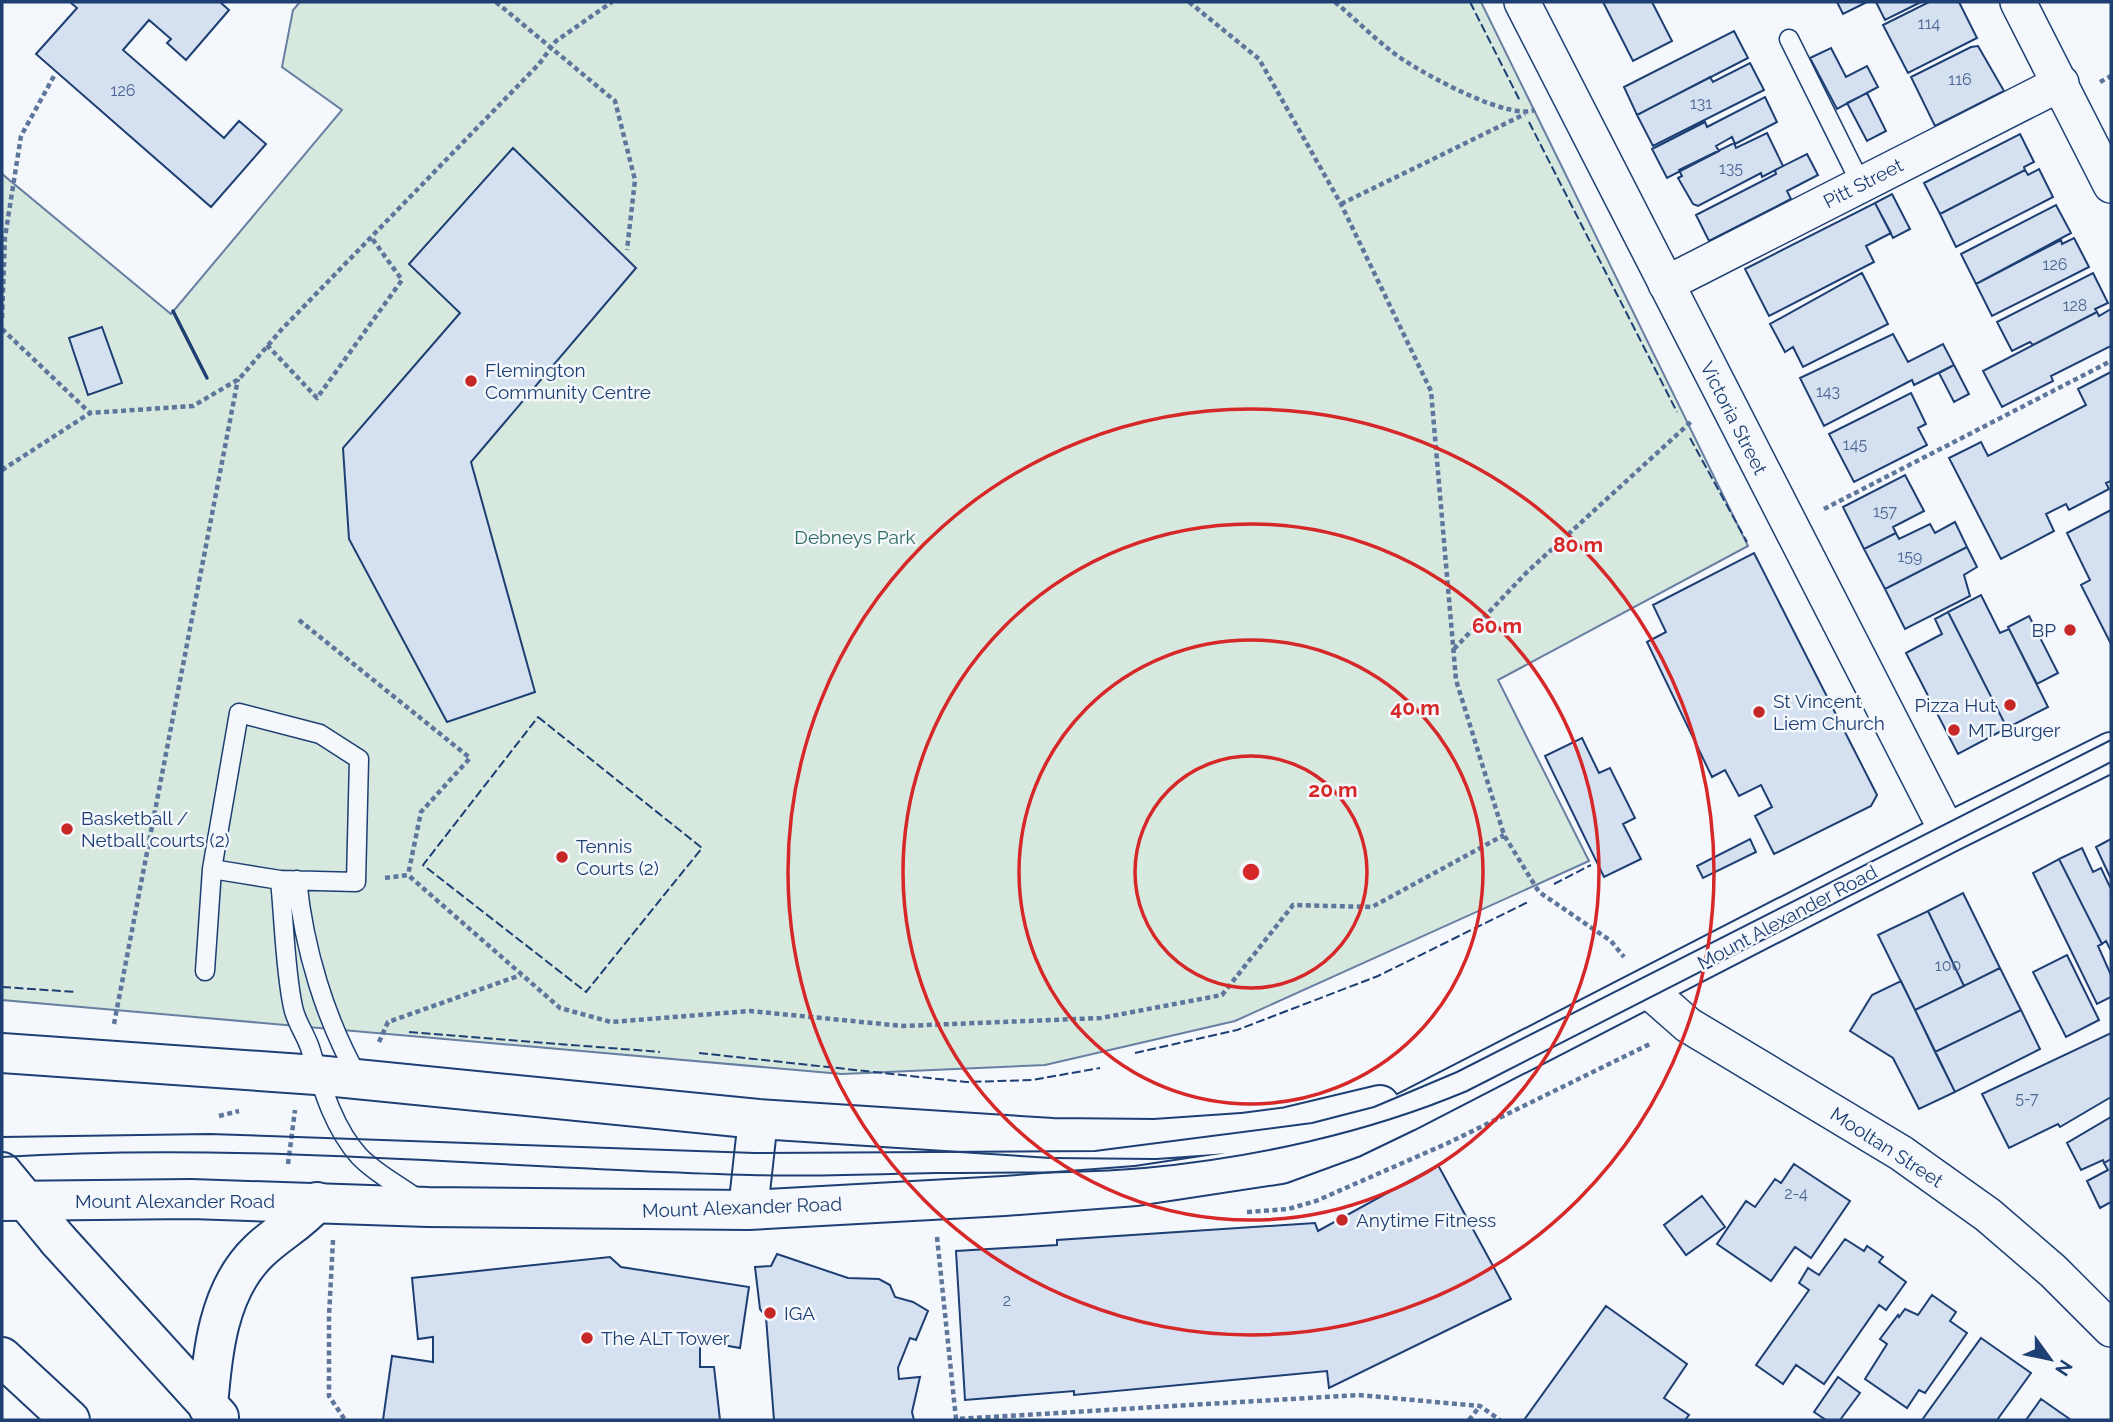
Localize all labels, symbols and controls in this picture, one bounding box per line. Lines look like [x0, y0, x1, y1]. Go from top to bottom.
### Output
house number: 114 [1918, 14, 1940, 33]
house number: 116 [1948, 70, 1972, 89]
house number: 126 [111, 81, 135, 100]
house number: 131 [1690, 94, 1712, 113]
street label: Pitt Street [1820, 153, 1907, 212]
house number: 135 [1719, 159, 1743, 178]
house number: 126 [2043, 255, 2067, 274]
house number: 128 [2063, 296, 2087, 315]
street label: Victoria Street [1696, 358, 1772, 479]
place label: Flemington Community Centre [485, 359, 651, 403]
marker: Flemington Community Centre [463, 373, 479, 389]
house number: 143 [1816, 382, 1840, 401]
house number: 145 [1843, 435, 1867, 454]
house number: 157 [1873, 502, 1897, 521]
park label: Debneys Park [794, 526, 916, 548]
text: 80 m [1553, 532, 1603, 557]
house number: 159 [1898, 547, 1922, 566]
text: 60 m [1472, 613, 1522, 638]
place label: BP [2032, 619, 2056, 641]
marker: BP [2062, 622, 2078, 638]
place label: St Vincent Liem Church [1773, 690, 1885, 734]
place label: Pizza Hut [1914, 694, 1997, 716]
text: 40 m [1390, 695, 1440, 720]
marker: Pizza Hut [2002, 697, 2018, 713]
marker: St Vincent Liem Church [1751, 704, 1767, 720]
place label: MT Burger [1968, 719, 2061, 741]
marker: MT Burger [1946, 722, 1962, 738]
text: 20 m [1308, 777, 1358, 802]
place label: Basketball / Netball courts (2) [81, 807, 230, 851]
marker: Basketball / Netball courts (2) [59, 821, 75, 837]
place label: Tennis Courts (2) [576, 835, 659, 879]
marker: Tennis Courts (2) [554, 849, 570, 865]
centre of rings [1239, 860, 1263, 884]
street label: Mount Alexander Road [1694, 860, 1880, 974]
house number: 100 [1935, 956, 1961, 975]
house number: 5-7 [2015, 1089, 2039, 1108]
street label: Mooltan Street [1827, 1102, 1948, 1192]
house number: 2-4 [1784, 1184, 1808, 1203]
street label: Mount Alexander Road [75, 1190, 275, 1212]
street label: Mount Alexander Road [642, 1193, 842, 1221]
place label: Anytime Fitness [1356, 1209, 1496, 1231]
marker: Anytime Fitness [1334, 1212, 1350, 1228]
house number: 2 [1003, 1291, 1011, 1310]
place label: IGA [784, 1302, 815, 1324]
marker: IGA [762, 1305, 778, 1321]
north arrow [2015, 1324, 2085, 1394]
place label: The ALT Tower [601, 1327, 730, 1349]
marker: The ALT Tower [579, 1330, 595, 1346]
text: N [2051, 1356, 2077, 1380]

